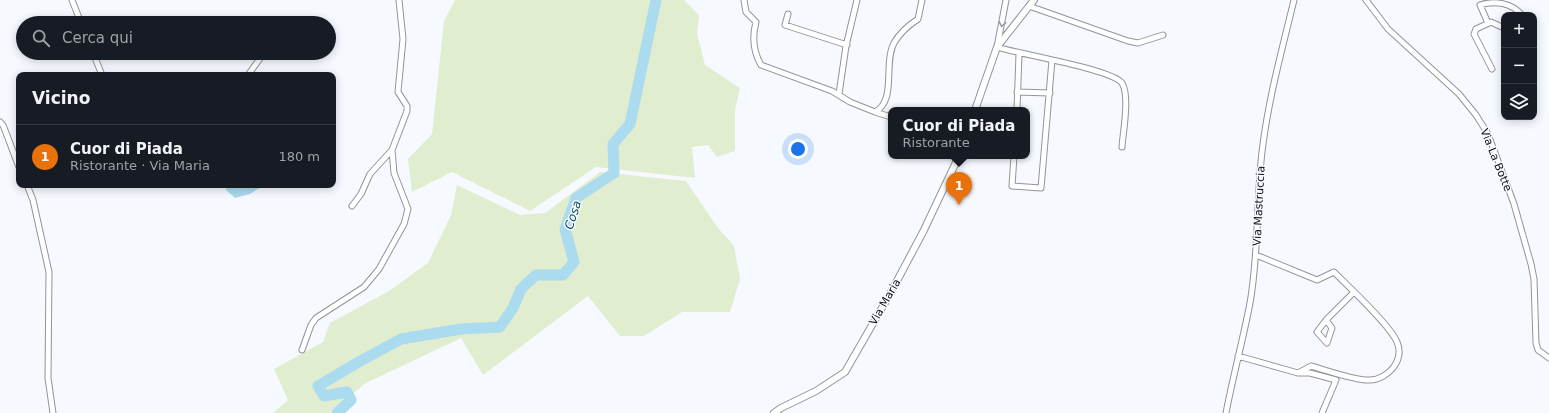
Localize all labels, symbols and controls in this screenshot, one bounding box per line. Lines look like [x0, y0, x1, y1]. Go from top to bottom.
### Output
map controls [1501, 12, 1537, 120]
button: + [1501, 12, 1537, 48]
search box [16, 16, 336, 60]
one-way arrow [998, 21, 1007, 27]
icon: search [30, 27, 52, 49]
text: Cerca qui [62, 29, 133, 47]
button: − [1501, 48, 1537, 84]
button: layers [1501, 84, 1537, 120]
text: Vicino [32, 88, 90, 108]
popup [888, 107, 1030, 159]
text: Cuor di Piada [903, 117, 1015, 135]
street label: Via La Botte [1477, 127, 1515, 194]
text: Ristorante [903, 135, 970, 150]
your location [788, 139, 808, 159]
text: Cuor di Piada [70, 140, 183, 158]
text: 1 [40, 149, 50, 164]
text: 180 m [278, 149, 320, 164]
text: Ristorante · Via Maria [70, 158, 210, 173]
street label: Via Mastruccia [1250, 166, 1268, 246]
pin: 1 [946, 172, 972, 205]
water label: Cosa [562, 199, 584, 231]
street label: Via Maria [867, 277, 903, 327]

